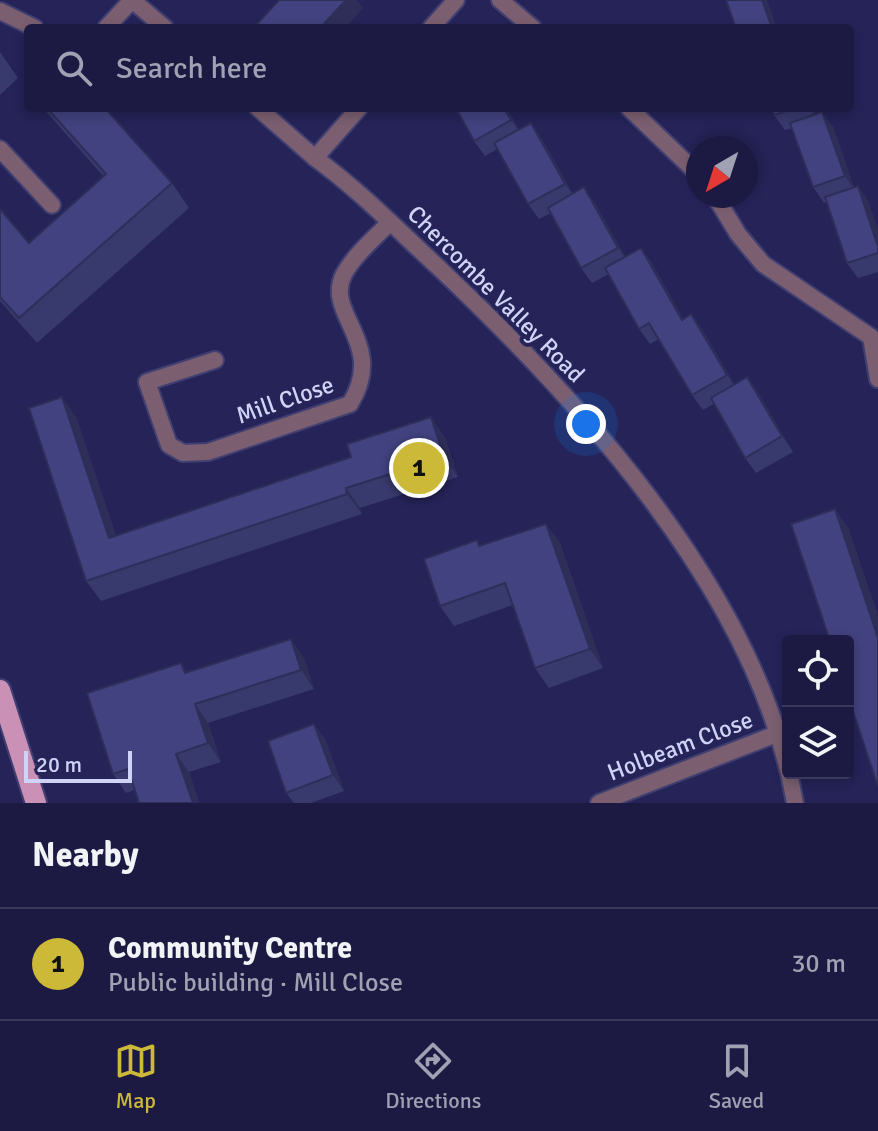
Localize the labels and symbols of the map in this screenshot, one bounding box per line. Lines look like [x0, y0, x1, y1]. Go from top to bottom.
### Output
north arrow [686, 136, 758, 208]
street label: Chercombe Valley Road [401, 199, 591, 389]
street label: Mill Close [232, 369, 338, 431]
your location [566, 404, 606, 444]
pin: 1 [393, 438, 445, 498]
street label: Holbeam Close [603, 705, 757, 787]
scale bar [24, 747, 132, 783]

